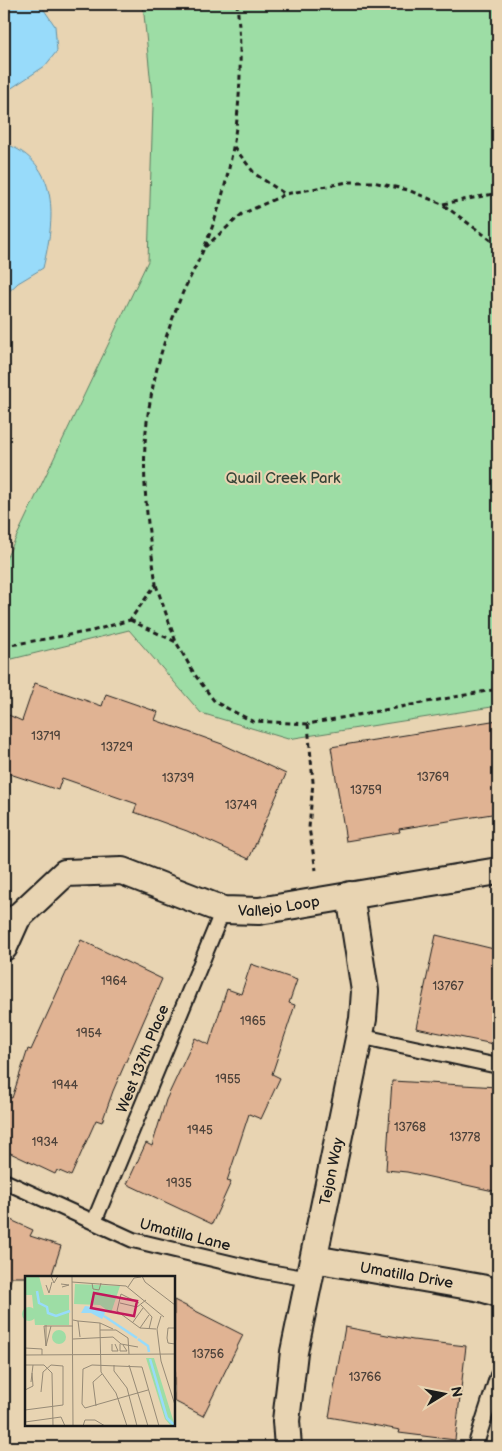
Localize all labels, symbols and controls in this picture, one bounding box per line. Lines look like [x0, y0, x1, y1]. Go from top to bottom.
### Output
park label: Quail Creek Park [226, 469, 341, 488]
house number: 13719 [31, 729, 61, 744]
house number: 13729 [101, 740, 133, 755]
house number: 13769 [417, 770, 449, 785]
house number: 13739 [162, 771, 194, 786]
house number: 13759 [350, 783, 382, 798]
house number: 13749 [225, 798, 257, 813]
street label: Vallejo Loop [238, 891, 321, 921]
house number: 1964 [101, 974, 128, 989]
house number: 13767 [432, 979, 464, 994]
street label: West 137th Place [113, 1002, 173, 1116]
house number: 1965 [240, 1014, 266, 1029]
house number: 1954 [76, 1026, 103, 1041]
house number: 1955 [215, 1072, 241, 1087]
house number: 1944 [52, 1078, 79, 1093]
house number: 13768 [394, 1120, 426, 1135]
house number: 1945 [187, 1123, 213, 1138]
house number: 13778 [450, 1130, 480, 1145]
house number: 1934 [32, 1135, 59, 1150]
street label: Tejon Way [315, 1136, 348, 1207]
house number: 1935 [166, 1176, 192, 1191]
street label: Umatilla Lane [138, 1215, 233, 1256]
street label: Umatilla Drive [358, 1258, 455, 1293]
inset map [25, 1276, 175, 1426]
house number: 13756 [192, 1347, 224, 1362]
north arrow [420, 1368, 470, 1418]
house number: 13766 [349, 1370, 381, 1385]
text: N [447, 1385, 466, 1398]

